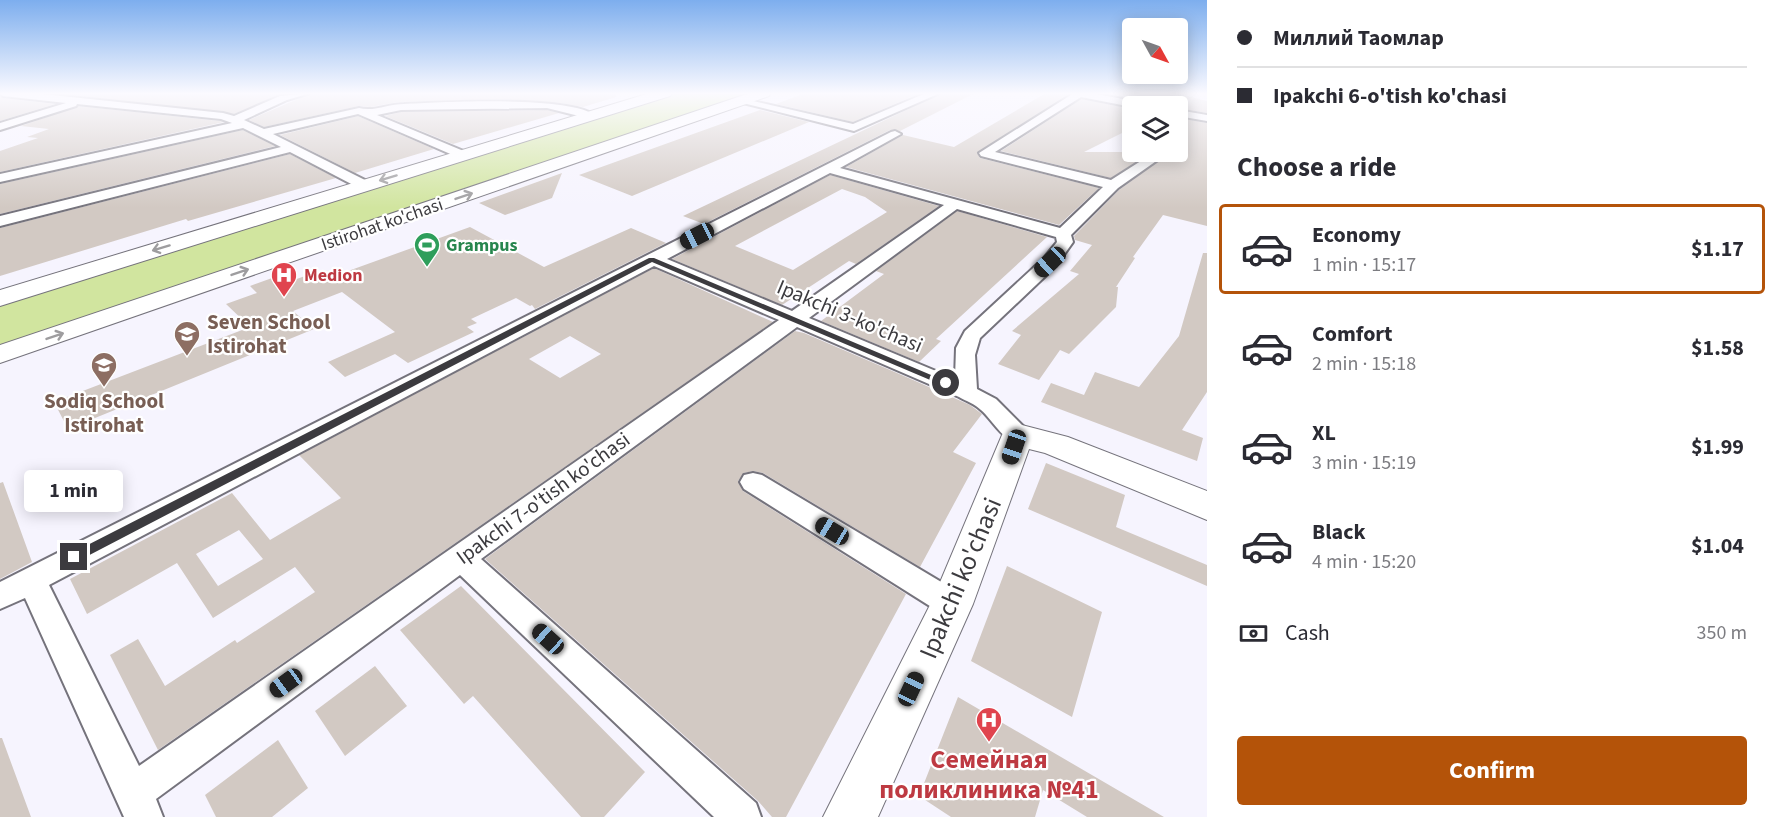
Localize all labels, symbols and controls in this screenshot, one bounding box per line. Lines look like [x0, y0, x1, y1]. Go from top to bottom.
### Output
north arrow [1122, 18, 1188, 84]
map controls [1122, 18, 1188, 162]
text: Миллий Таомлар [1273, 22, 1444, 54]
text: Ipakchi 6-o'tish ko'chasi [1273, 80, 1507, 112]
button: layers [1122, 96, 1188, 162]
text: Choose a ride [1237, 148, 1397, 187]
one-way arrow [379, 173, 398, 184]
one-way arrow [454, 189, 473, 200]
street label: Istirohat ko'chasi [318, 192, 446, 257]
text: Economy [1312, 219, 1401, 251]
car [677, 220, 717, 252]
icon: car [1240, 222, 1294, 276]
sports icon: Grampus [412, 230, 442, 268]
place label: Grampus [446, 233, 518, 258]
text: $1.17 [1691, 233, 1744, 265]
one-way arrow [152, 243, 171, 254]
car [1031, 243, 1069, 281]
text: 1 min · 15:17 [1312, 251, 1416, 279]
hospital icon: Medion [269, 260, 299, 298]
place label: Medion [304, 263, 363, 288]
one-way arrow [230, 266, 249, 277]
street label: Ipakchi 3-ko'chasi [772, 272, 928, 360]
place label: Seven School Istirohat [207, 307, 330, 361]
text: Comfort [1312, 318, 1393, 350]
school or university icon: Seven School Istirohat [172, 319, 202, 357]
icon: car [1240, 321, 1294, 375]
one-way arrow [45, 329, 64, 340]
text: $1.58 [1691, 332, 1744, 364]
school or university icon: Sodiq School Istirohat [89, 350, 119, 388]
text: 2 min · 15:18 [1312, 350, 1416, 378]
route start [932, 369, 959, 396]
place label: Sodiq School Istirohat [44, 386, 164, 440]
text: XL [1312, 417, 1336, 449]
icon: car [1240, 420, 1294, 474]
street label: Ipakchi 7-o'tish ko'chasi [450, 425, 636, 571]
car [1000, 427, 1028, 467]
text: $1.99 [1691, 431, 1744, 463]
text: 3 min · 15:19 [1312, 449, 1416, 477]
callout: 1 min [25, 470, 124, 512]
text: 1 min [49, 477, 98, 505]
street label: Ipakchi ko'chasi [910, 492, 1011, 665]
car [812, 514, 852, 548]
text: Black [1312, 516, 1366, 548]
icon: car [1240, 519, 1294, 573]
text: $1.04 [1691, 530, 1744, 562]
route end [60, 543, 87, 570]
text: 4 min · 15:20 [1312, 548, 1416, 576]
icon: cash [1237, 617, 1270, 650]
text: Cash [1285, 617, 1330, 649]
text: 350 m [1697, 619, 1747, 647]
car [529, 620, 567, 658]
car [266, 665, 306, 701]
car [895, 669, 927, 709]
hospital icon: Семейная поликлиника №41 [974, 705, 1004, 743]
button: Confirm [1237, 736, 1747, 805]
place label: Семейная поликлиника №41 [879, 741, 1099, 808]

